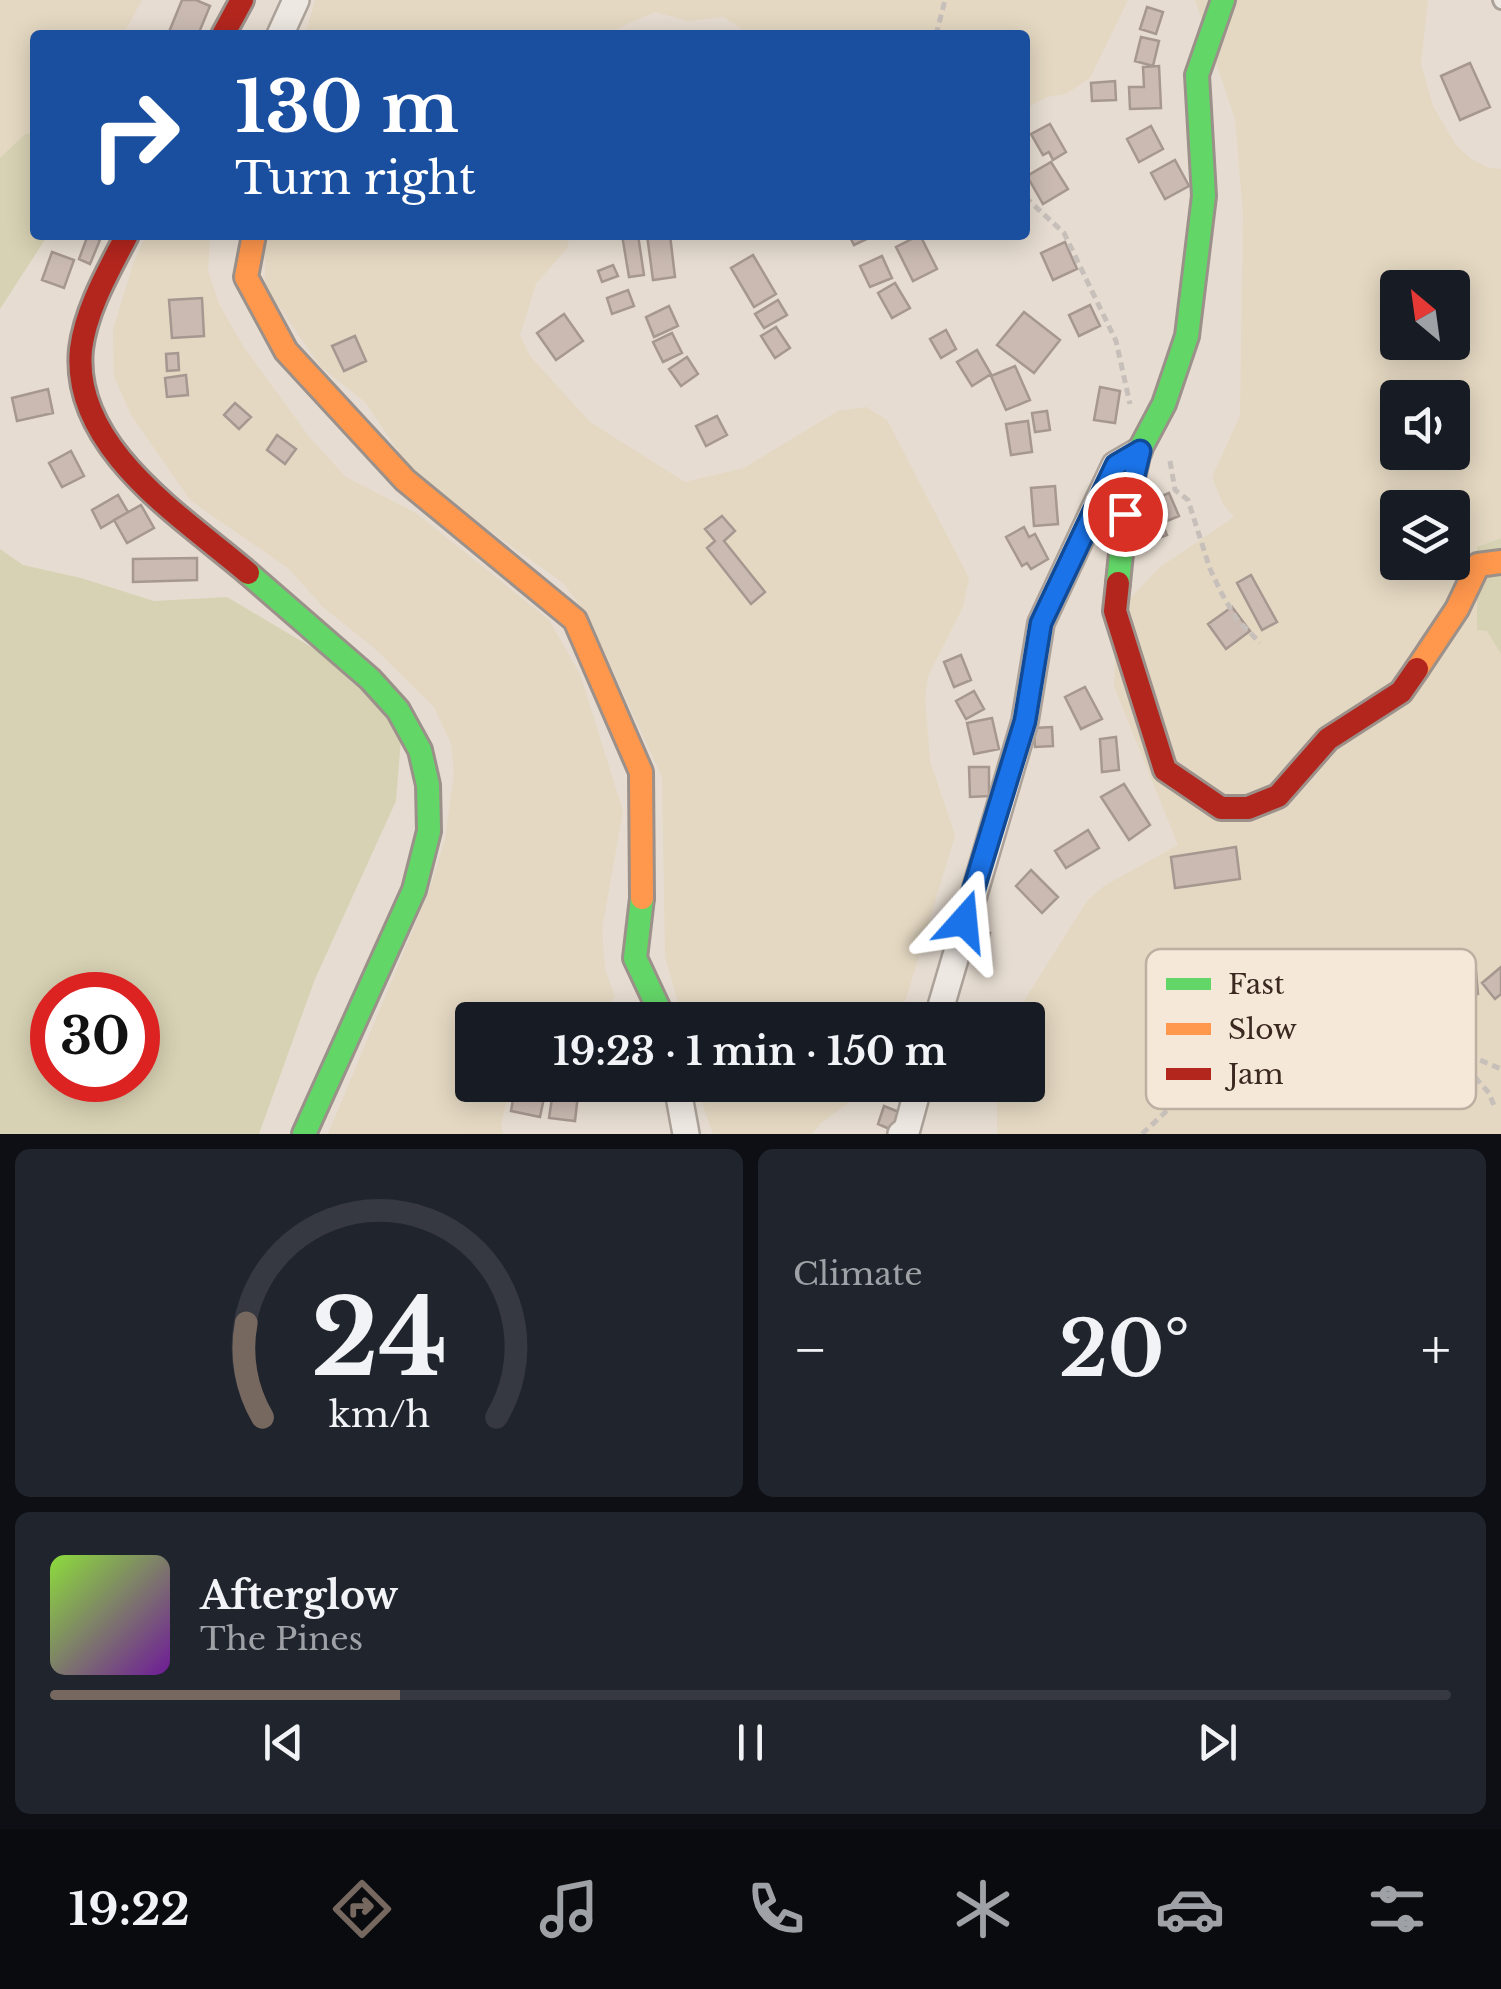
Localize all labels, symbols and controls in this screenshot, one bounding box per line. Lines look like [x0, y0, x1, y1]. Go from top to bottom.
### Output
text: 130 m [235, 64, 459, 151]
icon: right [70, 70, 200, 200]
text: Turn right [235, 150, 476, 206]
north arrow [1380, 270, 1470, 360]
map controls [1380, 270, 1470, 580]
button: sound [1380, 380, 1470, 470]
pin [1083, 472, 1168, 557]
icon: arrive [1098, 487, 1153, 542]
button: layers [1380, 490, 1470, 580]
position arrow [912, 869, 1016, 973]
legend [1146, 949, 1476, 1109]
text: Fast [1228, 967, 1285, 1002]
speed limit sign: 30 [30, 972, 160, 1102]
text: Slow [1228, 1012, 1297, 1047]
text: 19:23 · 1 min · 150 m [553, 1028, 947, 1075]
text: Jam [1224, 1057, 1284, 1092]
text: Climate [793, 1254, 922, 1294]
text: 24 [311, 1274, 447, 1403]
text: 20° [1059, 1303, 1190, 1396]
text: − [793, 1316, 828, 1384]
text: + [1421, 1316, 1451, 1384]
text: km/h [328, 1392, 430, 1437]
text: Afterglow [200, 1572, 398, 1619]
text: The Pines [200, 1619, 363, 1659]
icon: previous [256, 1715, 311, 1770]
icon: pause [723, 1715, 778, 1770]
icon: next [1190, 1715, 1245, 1770]
icon: directions [327, 1874, 397, 1944]
icon: music [534, 1874, 604, 1944]
icon: phone [741, 1874, 811, 1944]
icon: climate [948, 1874, 1018, 1944]
icon: car [1155, 1874, 1225, 1944]
icon: filters [1362, 1874, 1432, 1944]
text: 19:22 [69, 1881, 190, 1937]

